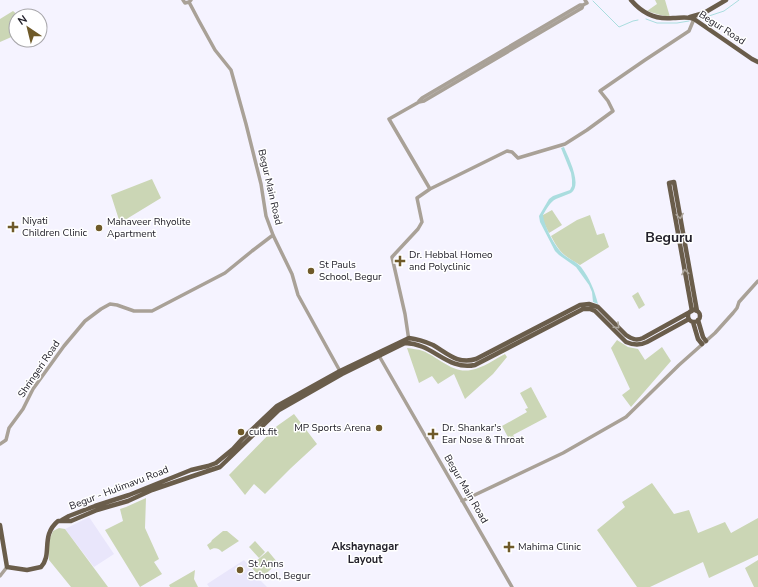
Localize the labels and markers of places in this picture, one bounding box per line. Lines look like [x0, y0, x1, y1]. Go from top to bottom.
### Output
place label: Niyati Children Clinic [22, 214, 88, 240]
place label: Mahaveer Rhyolite Apartment [107, 215, 191, 241]
marker: Niyati Children Clinic [7, 221, 19, 233]
marker: Mahaveer Rhyolite Apartment [94, 223, 104, 233]
place label: Dr. Hebbal Homeo and Polyclinic [409, 248, 493, 274]
marker: Dr. Hebbal Homeo and Polyclinic [394, 255, 406, 267]
place label: St Pauls School, Begur [319, 258, 382, 284]
marker: St Pauls School, Begur [306, 266, 316, 276]
place label: MP Sports Arena [294, 421, 371, 435]
place label: Dr. Shankar's Ear Nose & Throat [442, 421, 524, 447]
marker: MP Sports Arena [374, 423, 384, 433]
place label: cult.fit [249, 425, 277, 439]
marker: cult.fit [236, 427, 246, 437]
marker: Dr. Shankar's Ear Nose & Throat [427, 428, 439, 440]
place label: Mahima Clinic [518, 540, 581, 554]
marker: Mahima Clinic [503, 541, 515, 553]
place label: St Anns School, Begur [248, 557, 311, 583]
marker: St Anns School, Begur [235, 565, 245, 575]

